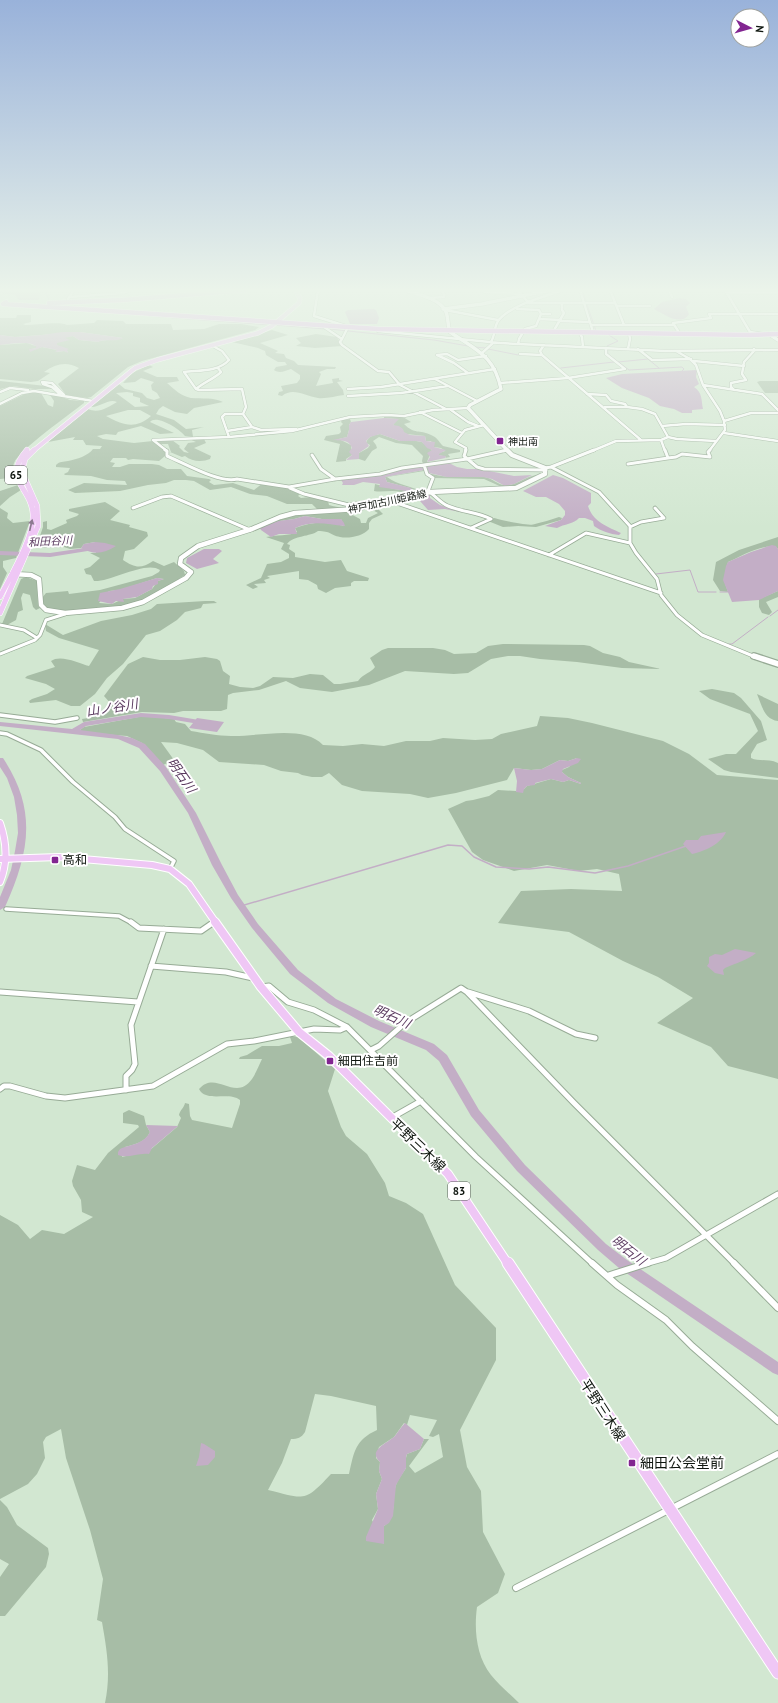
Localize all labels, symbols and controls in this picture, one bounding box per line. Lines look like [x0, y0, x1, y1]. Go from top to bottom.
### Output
north arrow [730, 8, 770, 48]
text: N [753, 25, 767, 33]
place label: 神出南 [508, 435, 538, 448]
marker: 神出南 [495, 436, 505, 446]
road number: 65 [5, 466, 27, 484]
street label: 神戸加古川姫路線 [347, 487, 428, 516]
one-way arrow [29, 519, 35, 531]
water label: 和田谷川 [28, 533, 73, 549]
water label: 山ノ谷川 [85, 695, 141, 720]
water label: 明石川 [163, 754, 201, 798]
place label: 高和 [63, 852, 87, 867]
marker: 高和 [50, 855, 60, 865]
water label: 明石川 [371, 1001, 415, 1033]
place label: 細田住吉前 [338, 1053, 398, 1068]
marker: 細田住吉前 [325, 1056, 335, 1066]
street label: 平野三木線 [387, 1114, 449, 1176]
road number: 83 [448, 1182, 470, 1200]
water label: 明石川 [608, 1232, 651, 1270]
street label: 平野三木線 [576, 1376, 630, 1444]
place label: 細田公会堂前 [640, 1454, 724, 1472]
marker: 細田公会堂前 [627, 1458, 637, 1468]

